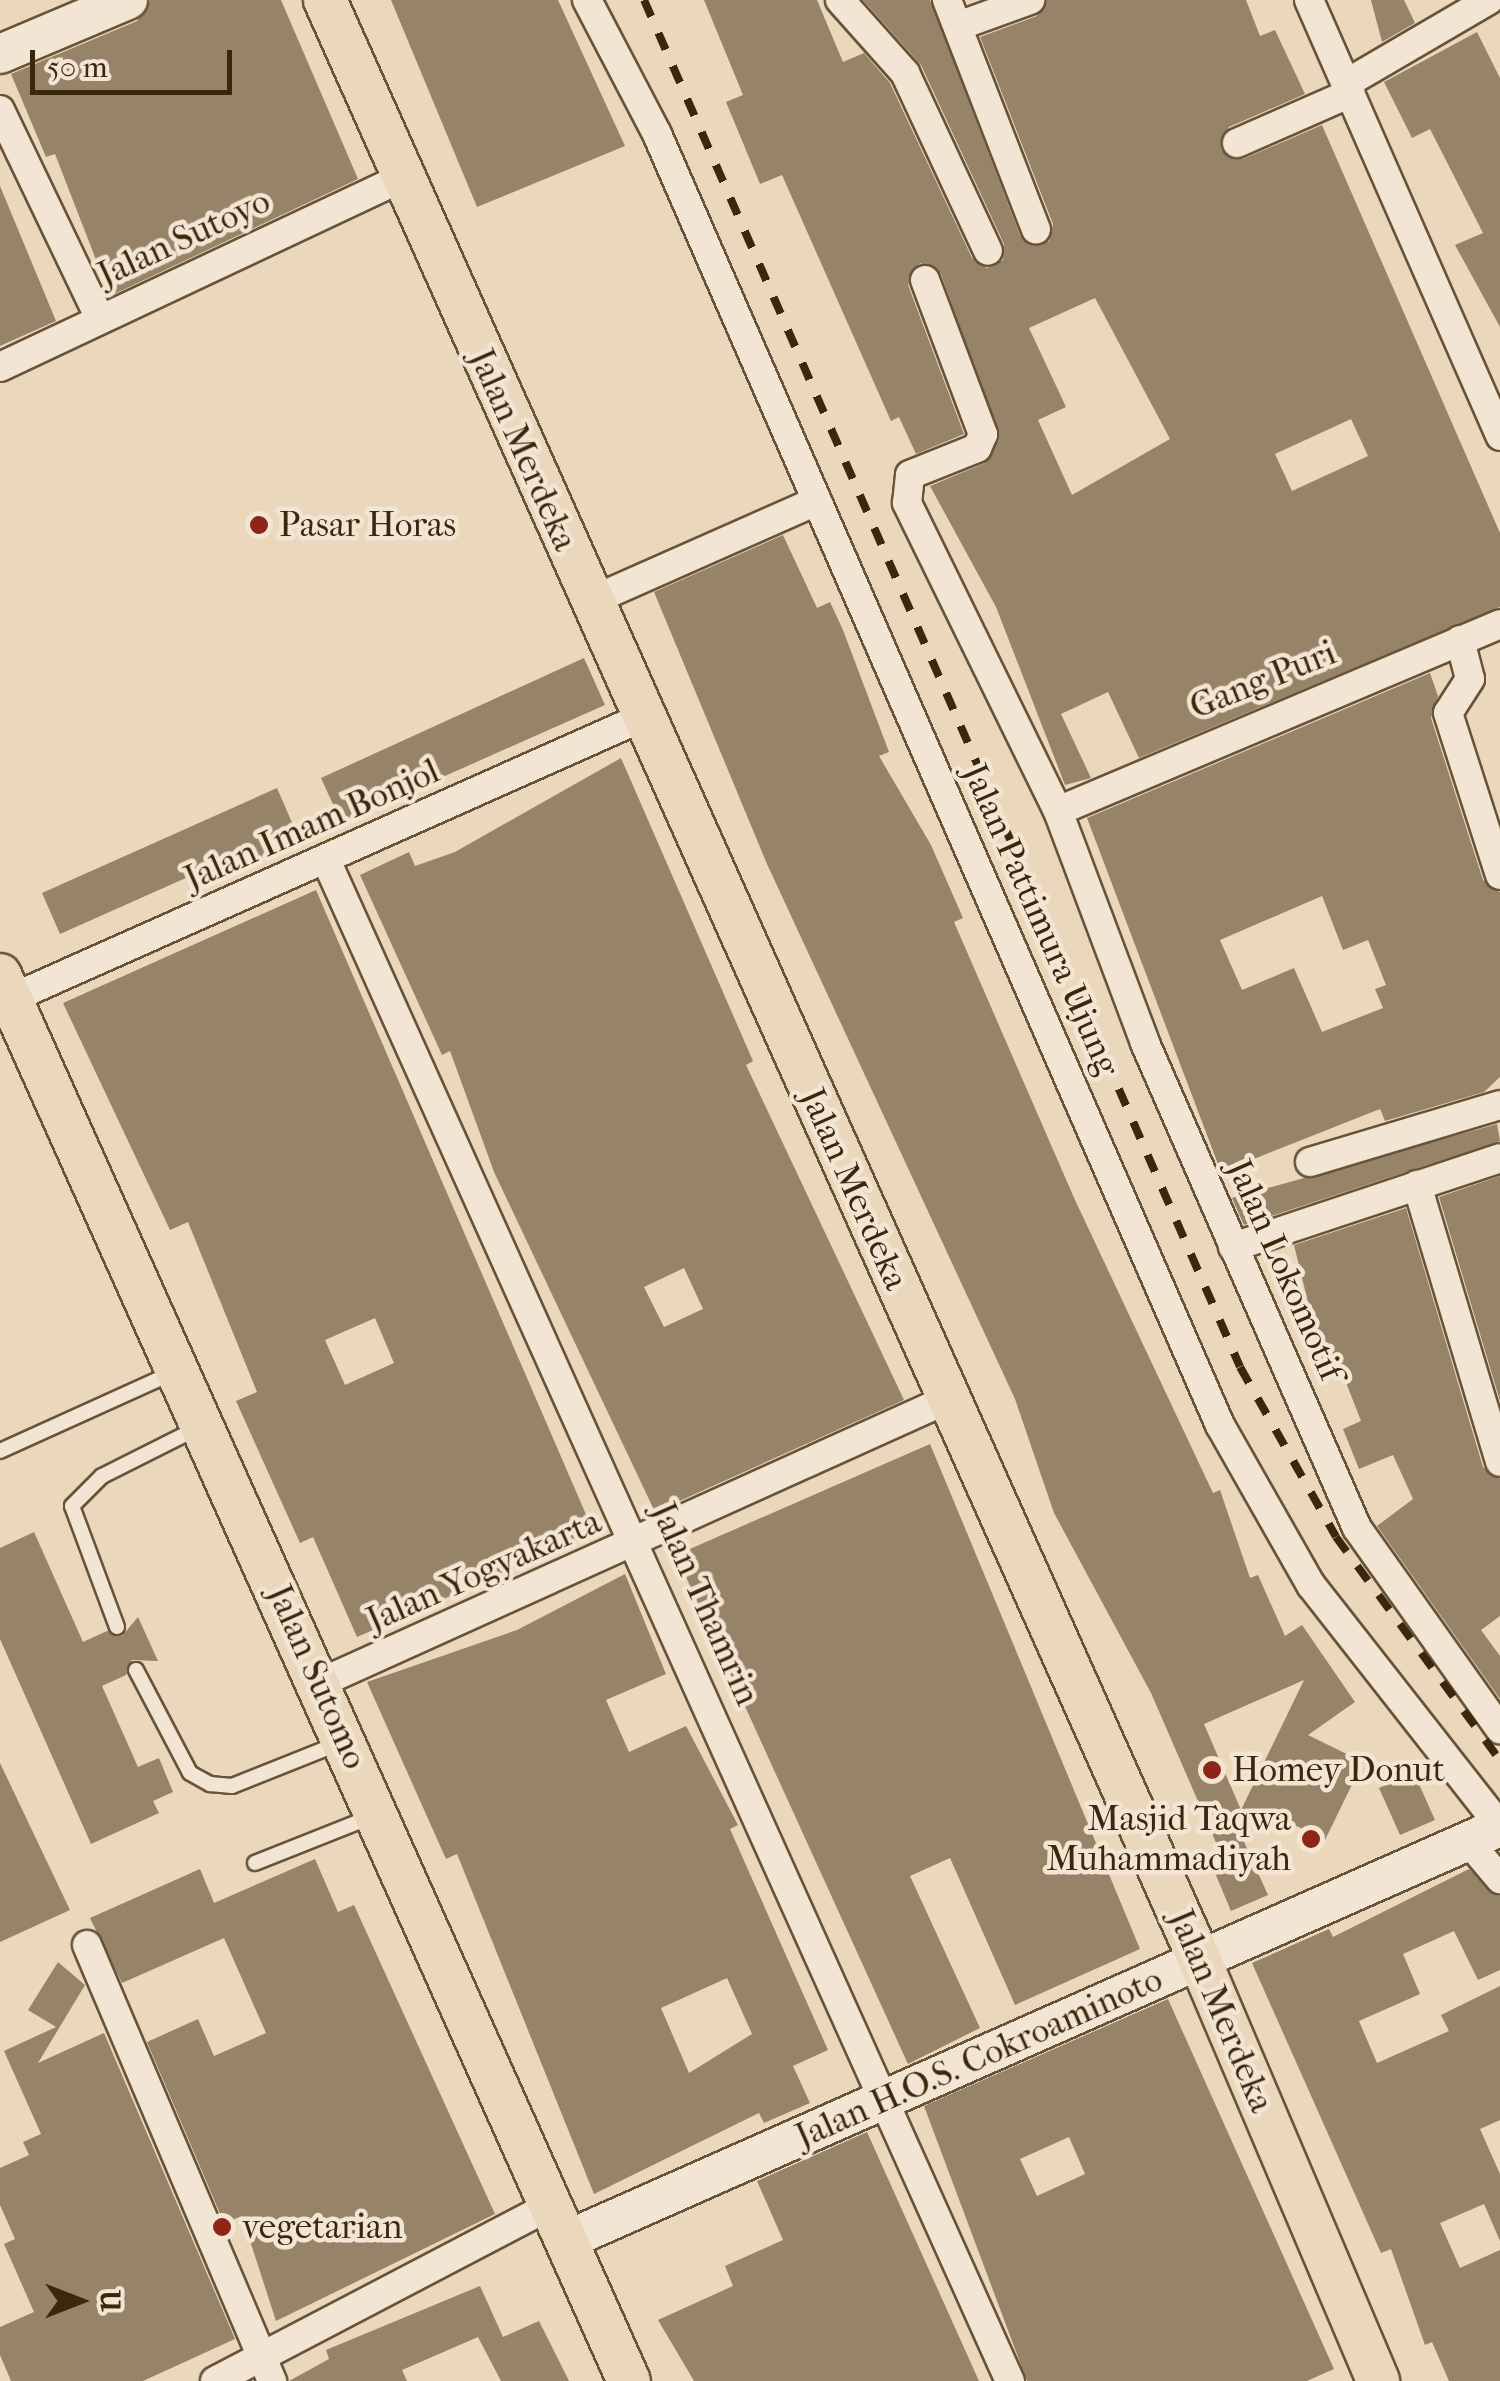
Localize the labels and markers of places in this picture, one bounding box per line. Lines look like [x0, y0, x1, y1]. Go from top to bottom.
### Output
place label: Pasar Horas [279, 504, 456, 546]
marker: Pasar Horas [248, 514, 270, 536]
place label: Homey Donut [1232, 1749, 1445, 1791]
marker: Homey Donut [1201, 1759, 1223, 1781]
place label: Masjid Taqwa Muhammadiyah [1046, 1798, 1291, 1880]
marker: Masjid Taqwa Muhammadiyah [1300, 1828, 1322, 1850]
place label: vegetarian [242, 2206, 403, 2248]
marker: vegetarian [211, 2216, 233, 2238]

